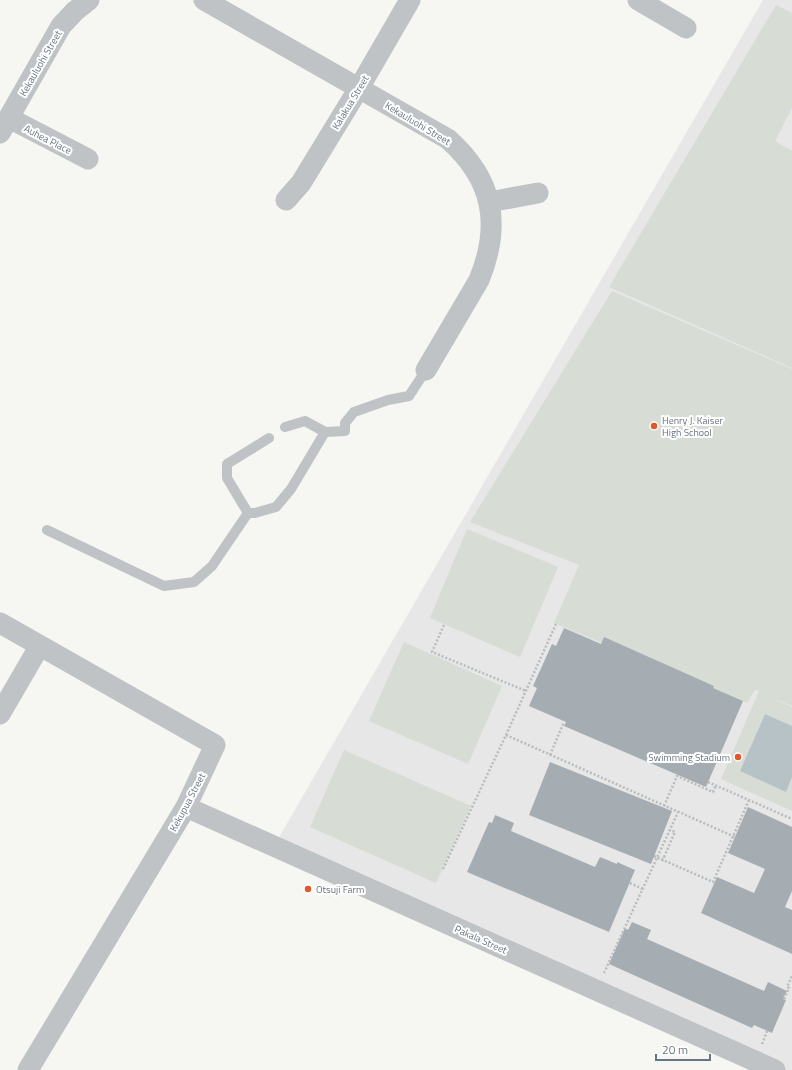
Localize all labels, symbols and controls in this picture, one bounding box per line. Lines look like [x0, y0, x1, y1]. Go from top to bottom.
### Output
street label: Kekauluohi Street [15, 27, 66, 99]
street label: Kalakua Street [328, 72, 373, 132]
street label: Kekauluohi Street [382, 98, 454, 149]
street label: Auhea Place [21, 121, 74, 158]
place label: Henry J. Kaiser High School [662, 413, 723, 440]
marker: Henry J. Kaiser High School [649, 421, 659, 431]
place label: Swimming Stadium [648, 750, 730, 765]
marker: Swimming Stadium [733, 752, 743, 762]
street label: Kekupua Street [166, 770, 209, 834]
place label: Otsuji Farm [316, 882, 364, 897]
marker: Otsuji Farm [303, 884, 313, 894]
street label: Pakala Street [452, 921, 510, 958]
scale bar [656, 1036, 710, 1062]
text: 20 m [662, 1040, 688, 1059]

